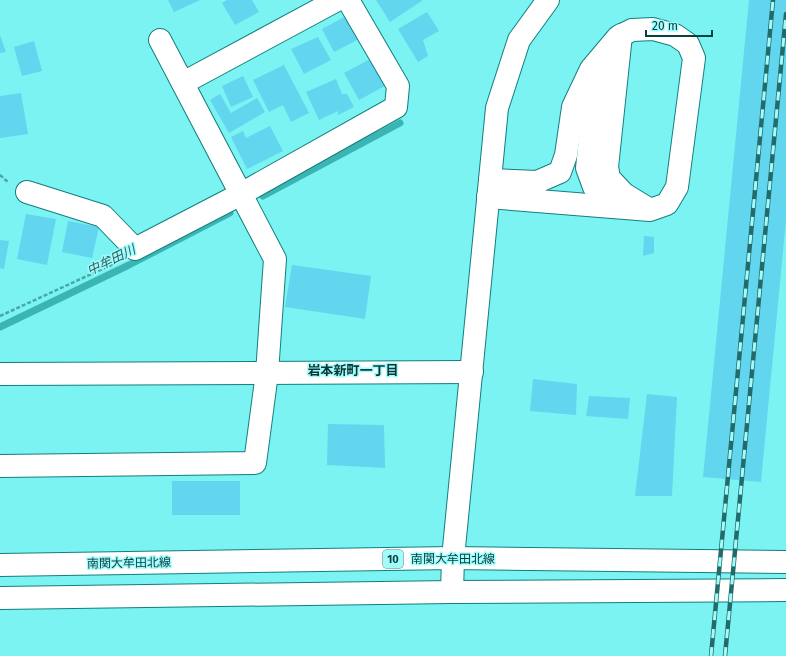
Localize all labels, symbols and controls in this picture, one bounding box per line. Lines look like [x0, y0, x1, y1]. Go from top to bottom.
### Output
scale bar [646, 12, 712, 38]
text: 20 m [652, 19, 678, 33]
water label: 中牟田川 [84, 241, 139, 278]
district label: 岩本新町一丁目 [307, 363, 399, 378]
road number: 10 [383, 550, 403, 568]
street label: 南関大牟田北線 [411, 552, 495, 566]
street label: 南関大牟田北線 [87, 555, 171, 571]

